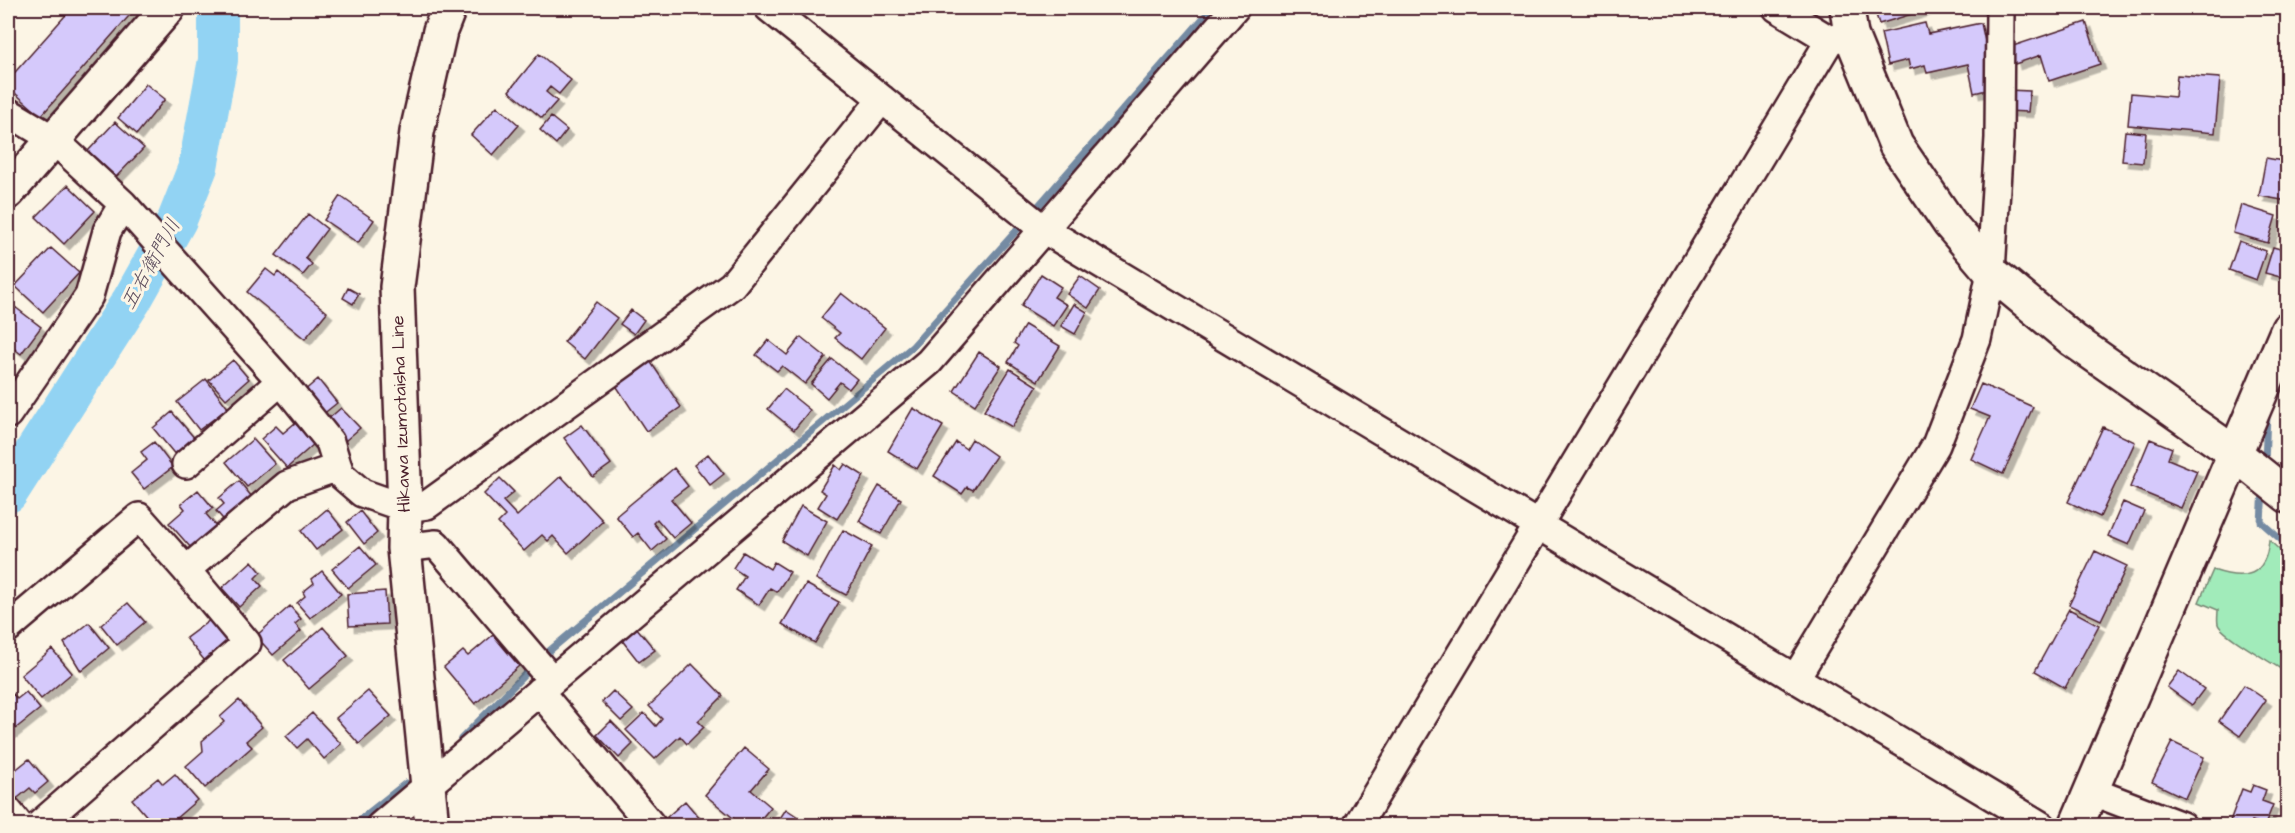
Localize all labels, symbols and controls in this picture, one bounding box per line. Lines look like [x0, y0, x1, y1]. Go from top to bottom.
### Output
water label: 五右衛門川 [115, 213, 187, 315]
street label: Hikawa Izumotaisha Line [385, 315, 417, 513]

